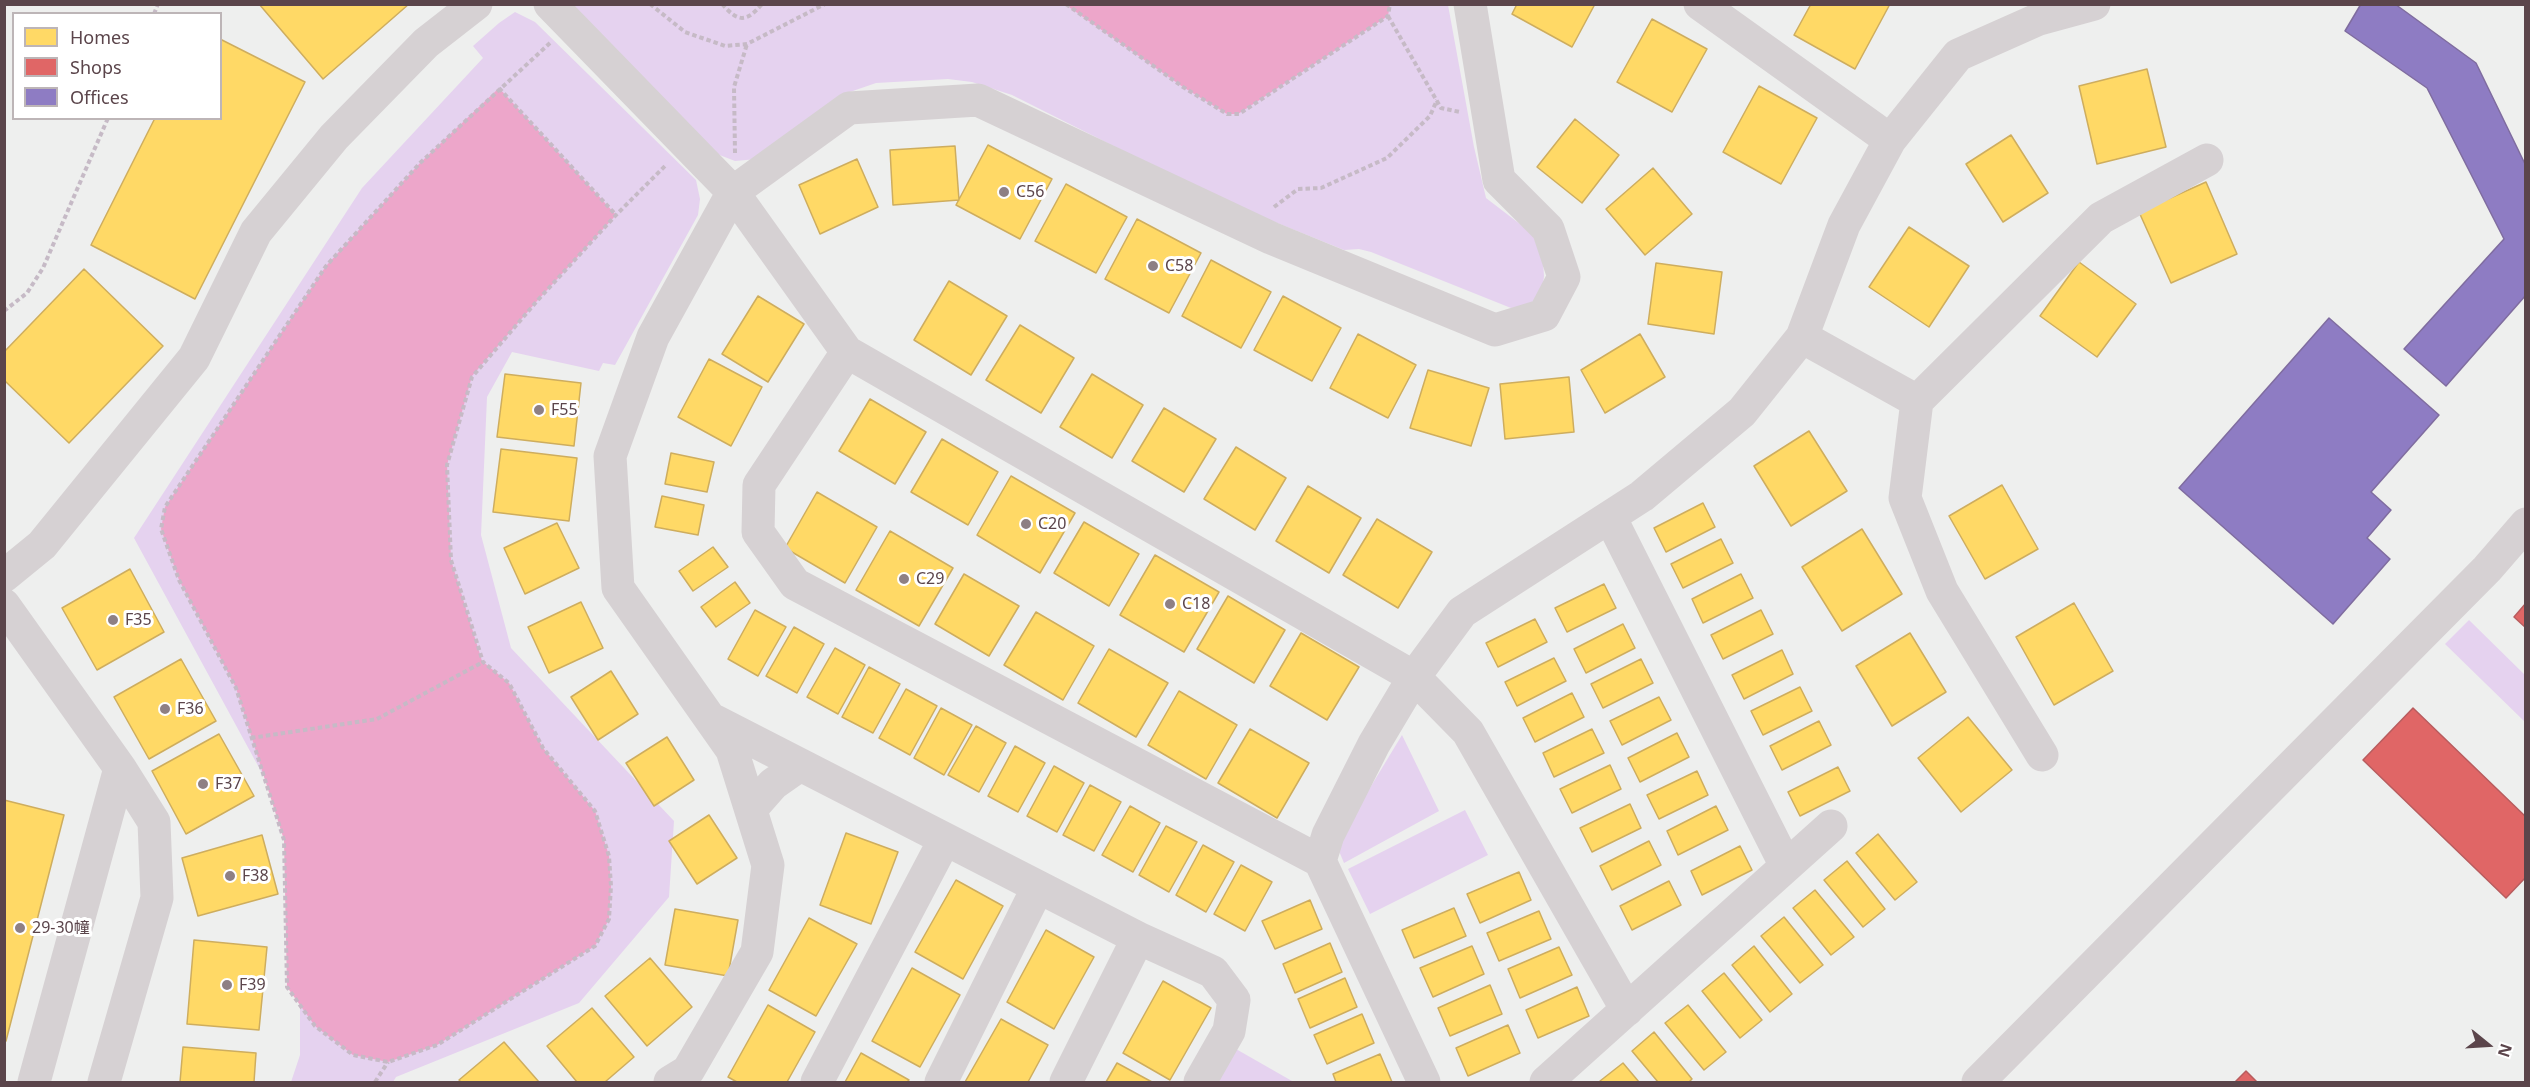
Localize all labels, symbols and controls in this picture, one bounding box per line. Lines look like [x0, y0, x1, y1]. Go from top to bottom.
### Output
legend [12, 12, 222, 120]
text: Homes [70, 25, 130, 49]
text: Shops [70, 55, 122, 79]
text: Offices [70, 85, 129, 109]
place label: C56 [1016, 182, 1044, 202]
marker: C56 [997, 185, 1011, 199]
place label: C58 [1165, 256, 1193, 276]
marker: C58 [1146, 259, 1160, 273]
place label: F55 [551, 400, 578, 420]
marker: F55 [532, 403, 546, 417]
place label: C20 [1038, 514, 1066, 534]
marker: C20 [1019, 517, 1033, 531]
place label: C29 [916, 569, 944, 589]
marker: C29 [897, 572, 911, 586]
place label: C18 [1182, 594, 1210, 614]
marker: C18 [1163, 597, 1177, 611]
place label: F35 [125, 610, 152, 630]
marker: F35 [106, 613, 120, 627]
place label: F36 [177, 699, 204, 719]
marker: F36 [158, 702, 172, 716]
place label: F37 [215, 774, 242, 794]
marker: F37 [196, 777, 210, 791]
place label: F38 [242, 866, 269, 886]
marker: F38 [223, 869, 237, 883]
place label: 29-30幢 [32, 918, 90, 938]
marker: 29-30幢 [13, 921, 27, 935]
place label: F39 [239, 975, 266, 995]
marker: F39 [220, 978, 234, 992]
north arrow [2458, 1015, 2518, 1075]
text: N [2493, 1041, 2518, 1060]

